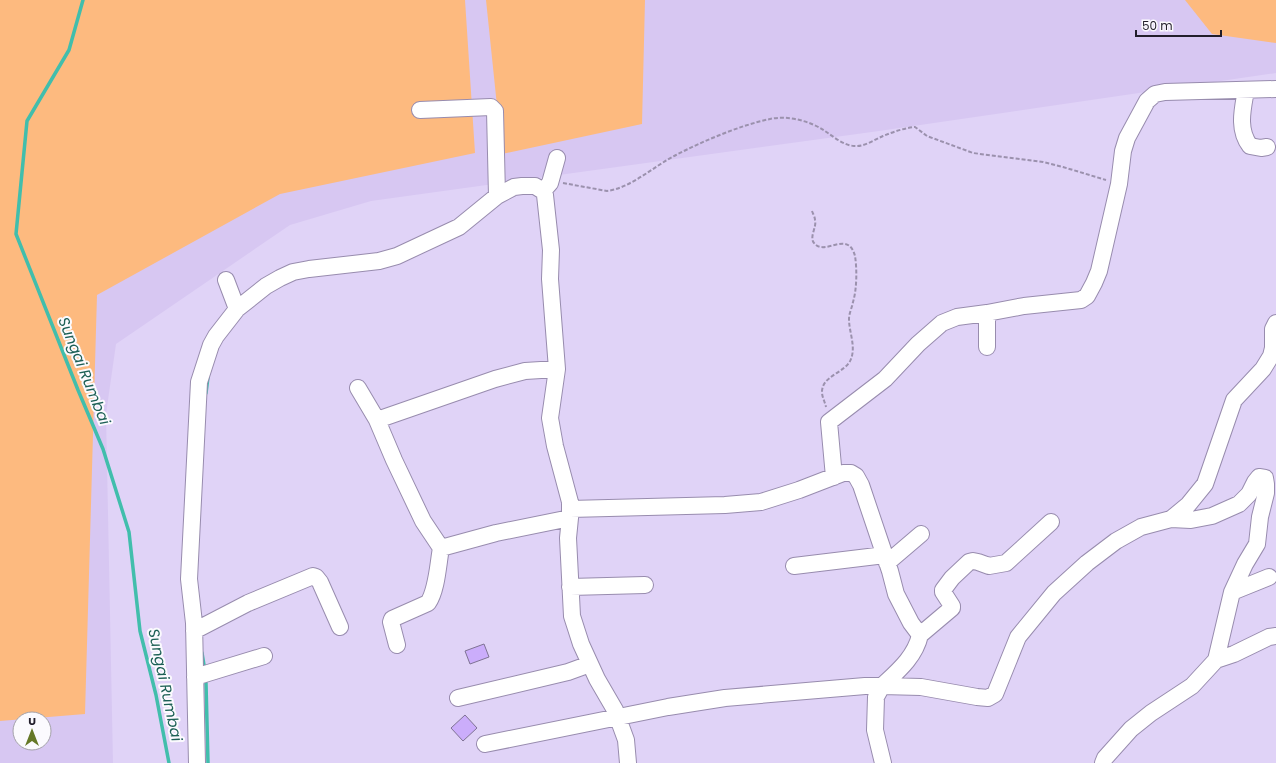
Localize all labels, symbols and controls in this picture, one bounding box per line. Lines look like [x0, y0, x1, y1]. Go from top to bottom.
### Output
scale bar [1136, 12, 1221, 38]
text: 50 m [1142, 17, 1173, 34]
water label: Sungai Rumbai [53, 314, 116, 428]
water label: Sungai Rumbai [143, 627, 188, 743]
north arrow [12, 711, 52, 751]
text: U [28, 713, 36, 729]

